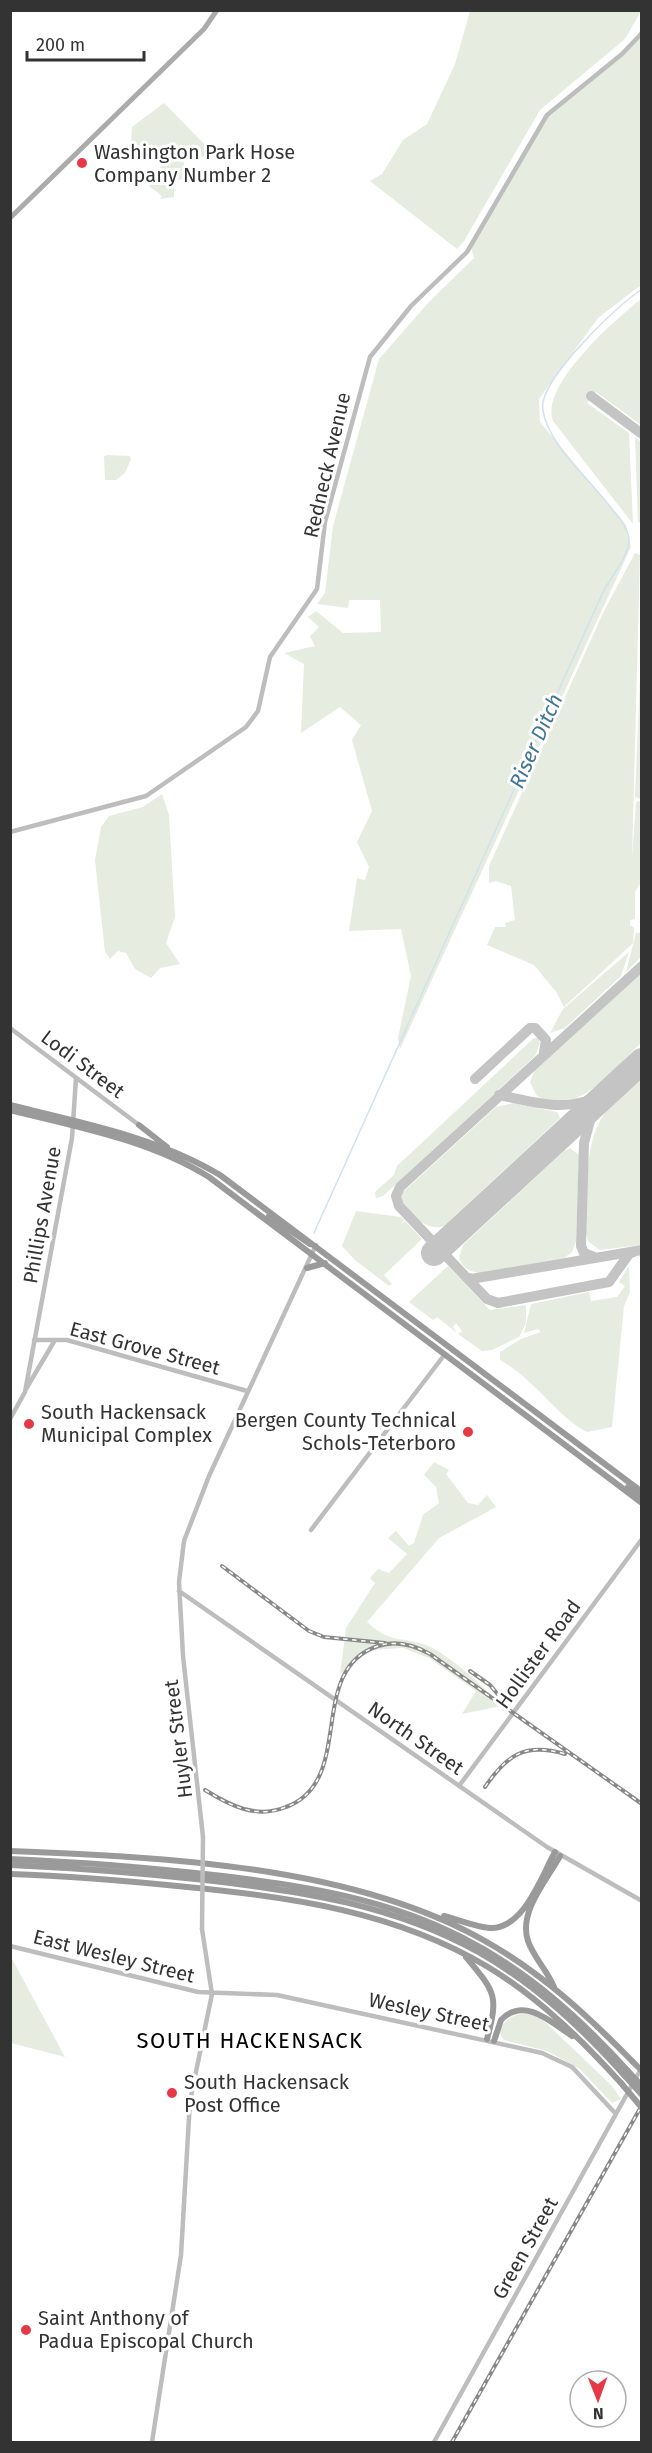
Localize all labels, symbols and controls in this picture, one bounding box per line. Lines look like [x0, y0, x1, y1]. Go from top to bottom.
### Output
scale bar [27, 24, 144, 62]
text: 200 m [36, 34, 85, 56]
place label: Washington Park Hose Company Number 2 [94, 140, 295, 187]
marker: Washington Park Hose Company Number 2 [75, 156, 89, 170]
street label: Redneck Avenue [299, 390, 355, 540]
water label: Riser Ditch [504, 690, 568, 792]
street label: Lodi Street [37, 1025, 130, 1104]
street label: Phillips Avenue [18, 1145, 66, 1285]
street label: East Grove Street [67, 1316, 224, 1380]
place label: South Hackensack Municipal Complex [41, 1400, 212, 1447]
place label: Bergen County Technical Schols-Teterboro [235, 1408, 456, 1455]
marker: South Hackensack Municipal Complex [22, 1417, 36, 1431]
marker: Bergen County Technical Schols-Teterboro [461, 1425, 475, 1439]
street label: Hollister Road [490, 1595, 586, 1713]
street label: Huyler Street [159, 1678, 197, 1800]
street label: North Street [363, 1696, 469, 1780]
street label: East Wesley Street [31, 1924, 198, 1988]
street label: Wesley Street [367, 1988, 492, 2037]
district label: SOUTH HACKENSACK [137, 2027, 363, 2054]
place label: South Hackensack Post Office [184, 2070, 350, 2117]
marker: South Hackensack Post Office [165, 2086, 179, 2100]
street label: Green Street [487, 2192, 563, 2303]
place label: Saint Anthony of Padua Episcopal Church [38, 2306, 254, 2353]
marker: Saint Anthony of Padua Episcopal Church [19, 2323, 33, 2337]
north arrow [568, 2369, 628, 2429]
text: N [593, 2404, 604, 2423]

